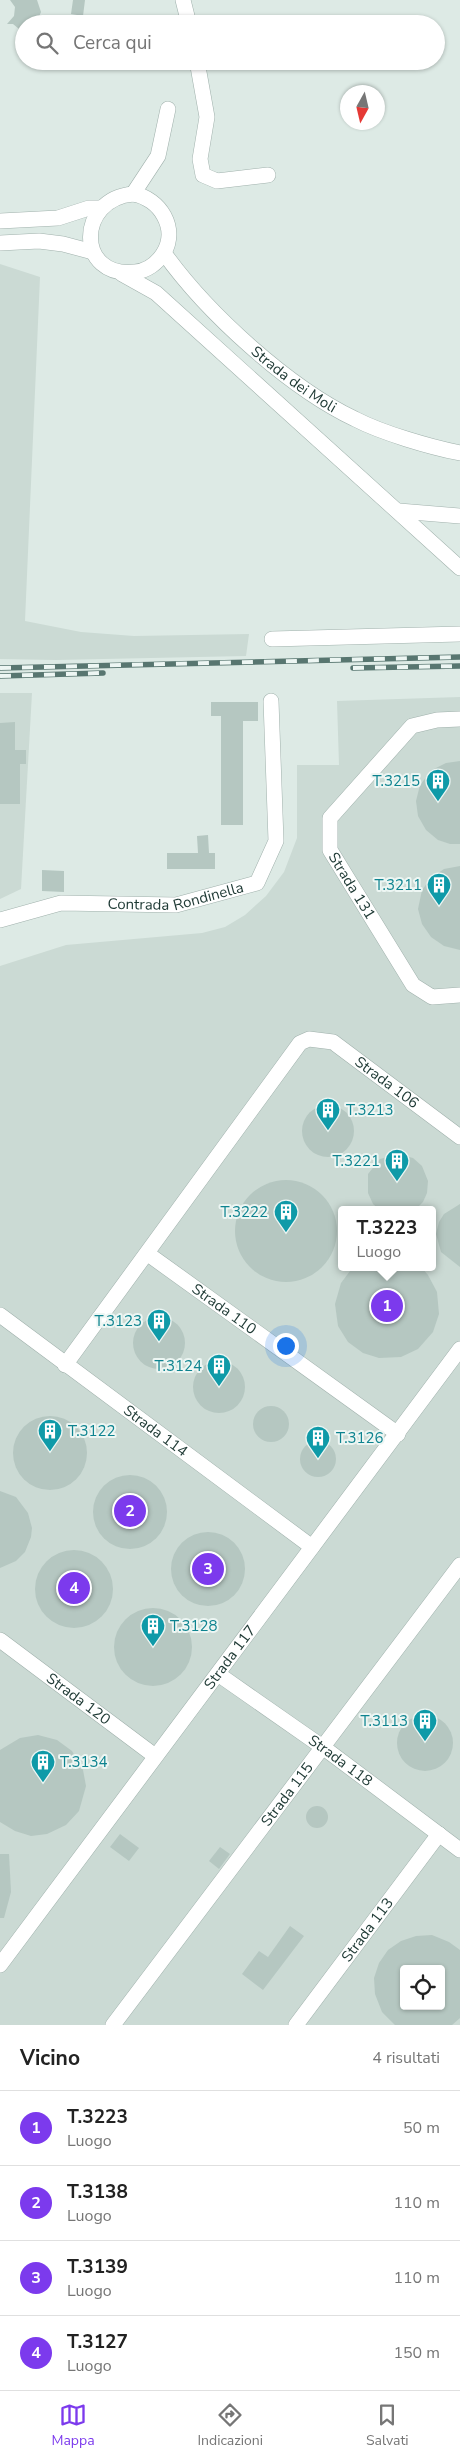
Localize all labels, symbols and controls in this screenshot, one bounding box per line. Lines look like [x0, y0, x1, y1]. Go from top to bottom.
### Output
search box [15, 15, 445, 70]
icon: search [33, 29, 61, 57]
text: Cerca qui [73, 30, 152, 56]
north arrow [340, 85, 385, 130]
street label: Strada dei Moli [247, 341, 340, 417]
building icon: T.3215 [425, 768, 451, 802]
place label: T.3215 [372, 771, 420, 791]
street label: Strada 131 [324, 848, 380, 923]
building icon: T.3211 [426, 872, 452, 906]
place label: T.3211 [374, 875, 422, 895]
street label: Contrada Rondinella [108, 877, 246, 915]
street label: Strada 106 [351, 1052, 423, 1113]
building icon: T.3213 [315, 1097, 341, 1131]
place label: T.3213 [346, 1100, 394, 1120]
building icon: T.3221 [384, 1148, 410, 1182]
place label: T.3221 [332, 1151, 380, 1171]
building icon: T.3222 [273, 1199, 299, 1233]
place label: T.3222 [220, 1202, 268, 1222]
popup [338, 1206, 436, 1271]
text: T.3223 [357, 1215, 417, 1241]
text: Luogo [357, 1241, 401, 1263]
street label: Strada 110 [188, 1279, 261, 1339]
pin: 1 [371, 1287, 403, 1325]
building icon: T.3123 [146, 1308, 172, 1342]
place label: T.3123 [94, 1311, 142, 1331]
your location [273, 1333, 299, 1359]
building icon: T.3124 [206, 1353, 232, 1387]
place label: T.3124 [154, 1356, 202, 1376]
street label: Strada 114 [119, 1400, 192, 1461]
building icon: T.3122 [37, 1418, 63, 1452]
place label: T.3122 [68, 1421, 116, 1441]
building icon: T.3126 [305, 1425, 331, 1459]
place label: T.3126 [336, 1428, 384, 1448]
pin: 2 [114, 1492, 146, 1530]
pin: 3 [192, 1550, 224, 1588]
pin: 4 [58, 1569, 90, 1607]
building icon: T.3128 [140, 1613, 166, 1647]
place label: T.3128 [170, 1616, 218, 1636]
street label: Strada 117 [199, 1621, 260, 1693]
street label: Strada 120 [42, 1668, 115, 1729]
building icon: T.3113 [412, 1708, 438, 1742]
place label: T.3113 [360, 1711, 408, 1731]
street label: Strada 118 [304, 1730, 377, 1791]
building icon: T.3134 [30, 1749, 56, 1783]
place label: T.3134 [60, 1752, 108, 1772]
street label: Strada 115 [256, 1758, 318, 1830]
street label: Strada 113 [337, 1894, 398, 1966]
map controls [400, 1965, 445, 2010]
button: locate [400, 1965, 445, 2010]
text: Vicino [20, 2044, 80, 2072]
text: 4 risultati [372, 2047, 440, 2069]
text: T.3223 [67, 2104, 128, 2130]
text: 1 [31, 2117, 41, 2139]
text: 50 m [403, 2117, 440, 2139]
text: Luogo [67, 2130, 112, 2152]
text: T.3138 [67, 2179, 128, 2205]
text: 2 [31, 2192, 41, 2214]
text: 110 m [393, 2192, 440, 2214]
text: Luogo [67, 2205, 112, 2227]
text: T.3139 [67, 2254, 128, 2280]
text: 3 [31, 2267, 41, 2289]
text: 110 m [393, 2267, 440, 2289]
text: Luogo [67, 2280, 112, 2302]
text: T.3127 [67, 2329, 128, 2355]
text: 4 [31, 2342, 41, 2364]
text: 150 m [393, 2342, 440, 2364]
text: Luogo [67, 2355, 112, 2377]
tab: Mappa [51, 2401, 95, 2450]
tab: Indicazioni [197, 2401, 263, 2450]
tab: Salvati [366, 2401, 409, 2450]

